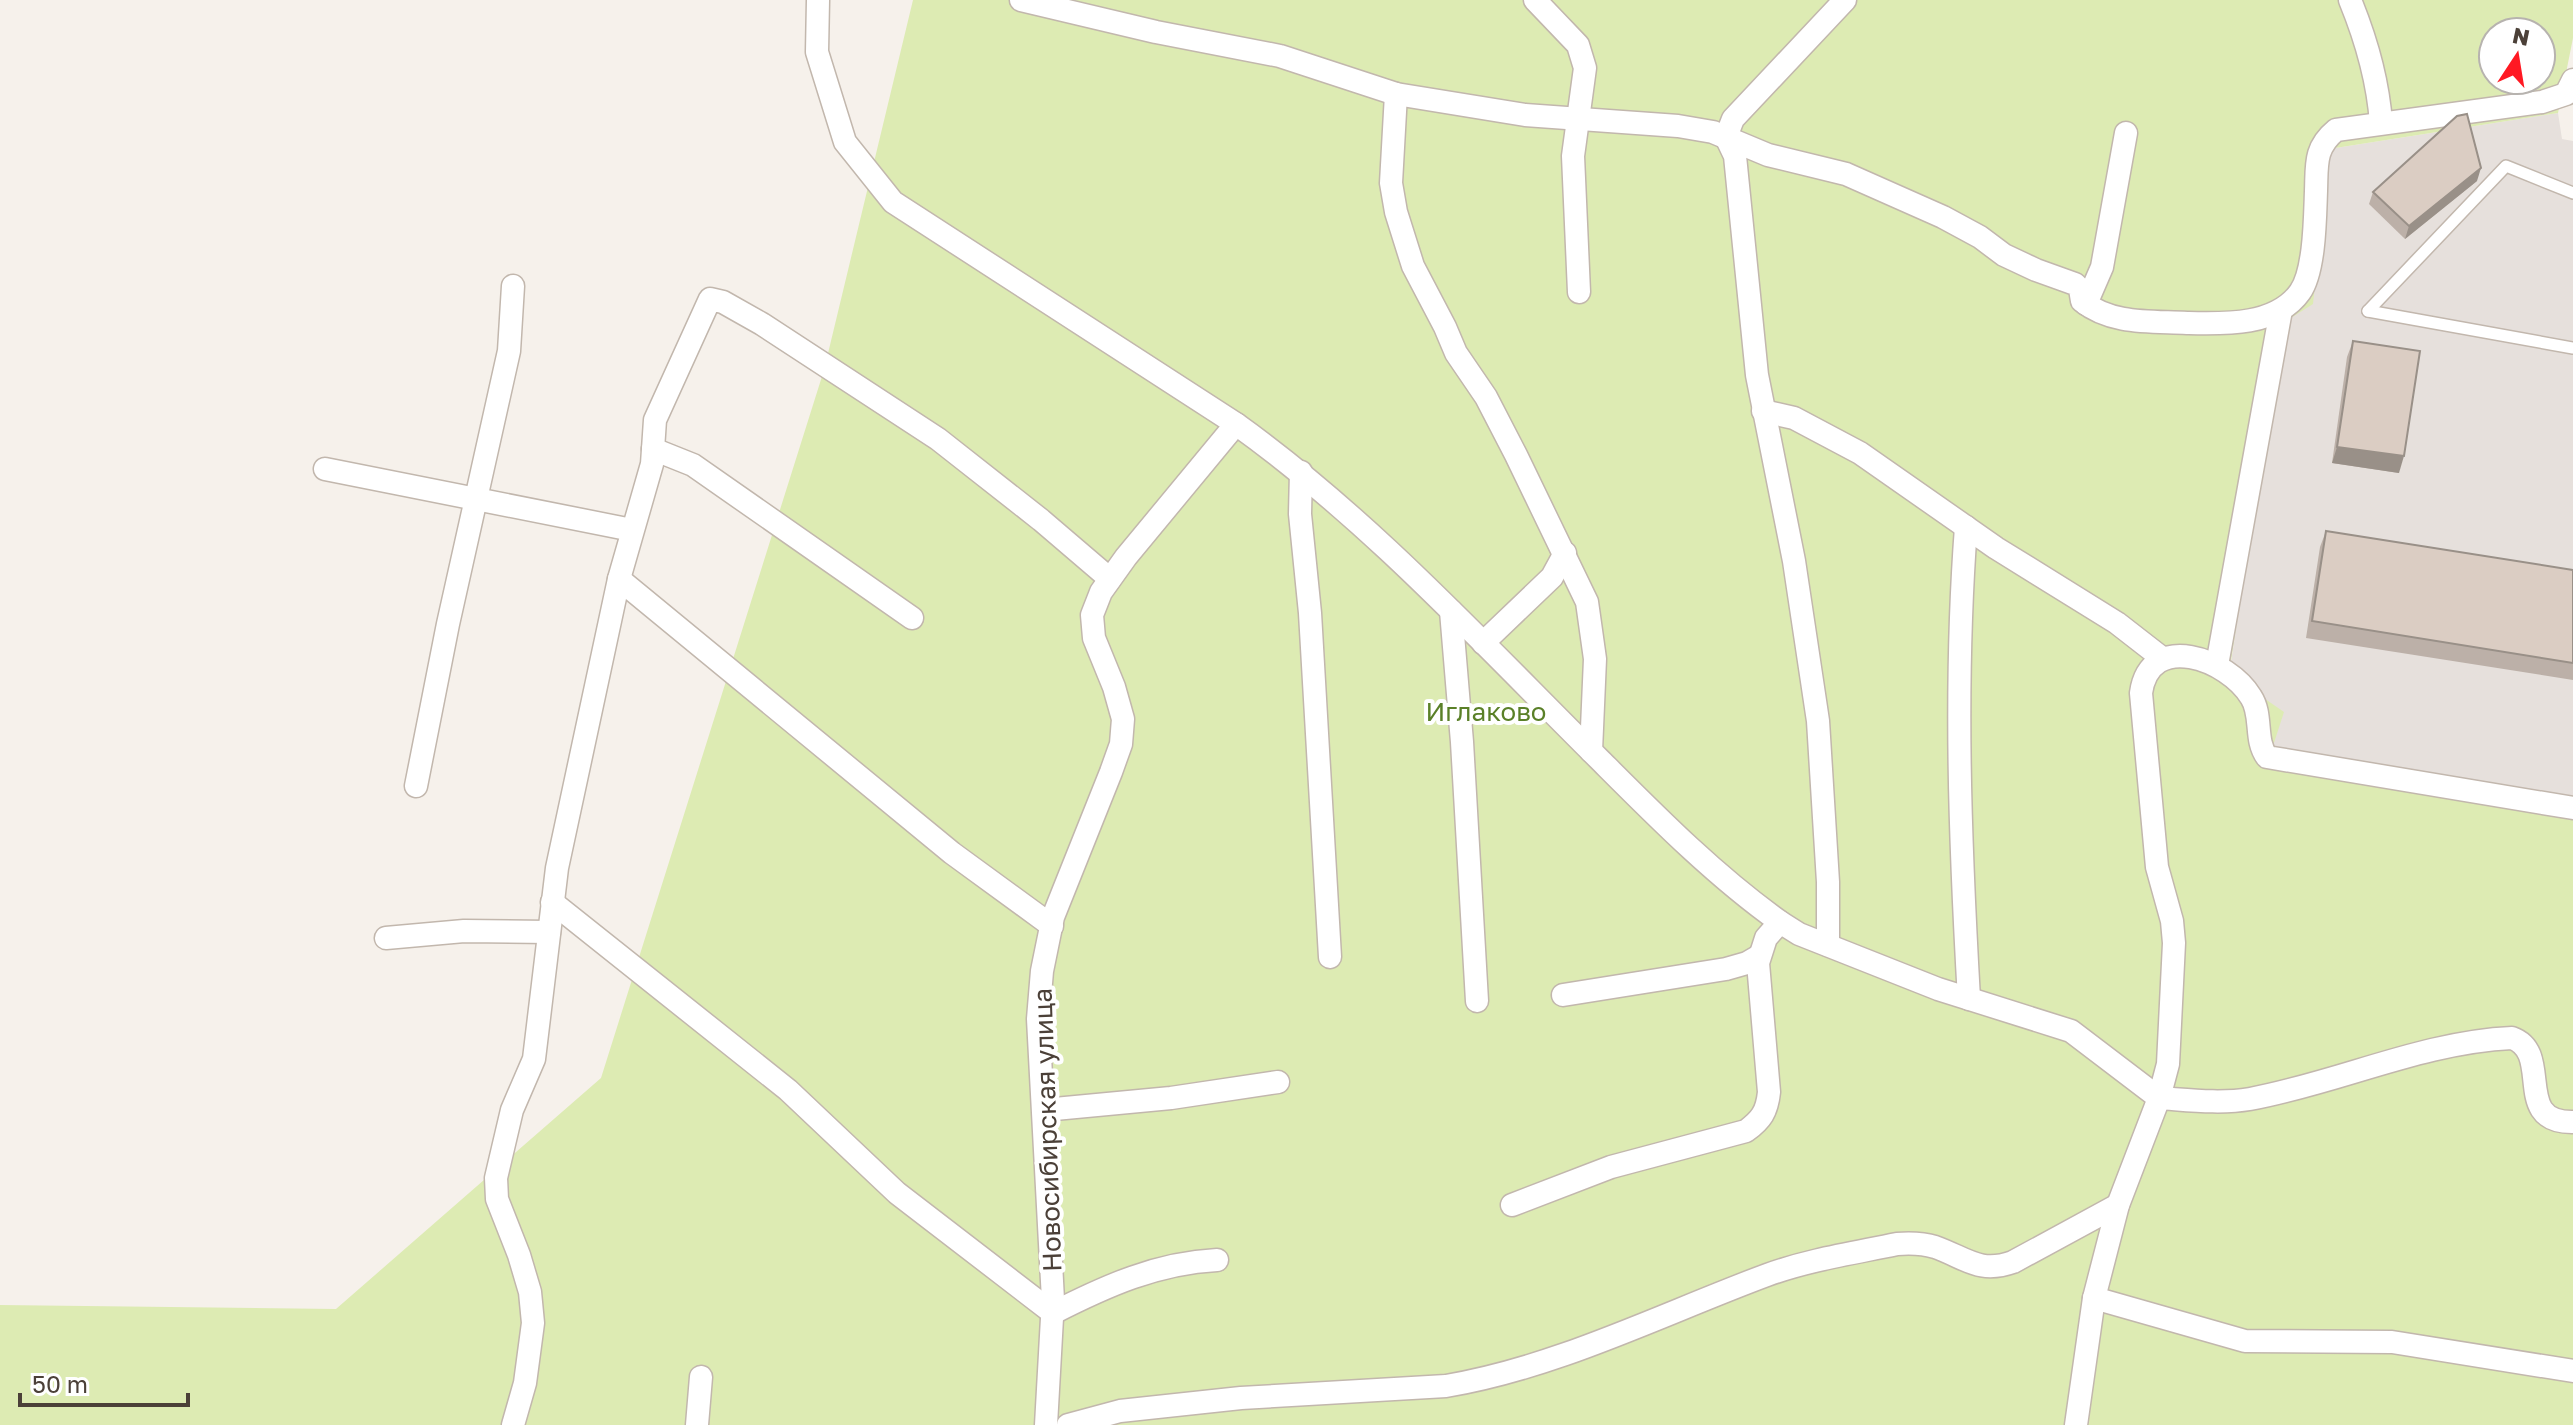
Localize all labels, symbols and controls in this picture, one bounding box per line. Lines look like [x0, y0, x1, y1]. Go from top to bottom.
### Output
north arrow [2477, 16, 2557, 96]
text: N [2510, 21, 2532, 51]
park label: Иглаково [1426, 696, 1546, 727]
street label: Новосибирская улица [1027, 988, 1067, 1272]
scale bar [20, 1357, 188, 1407]
text: 50 m [32, 1369, 88, 1398]

